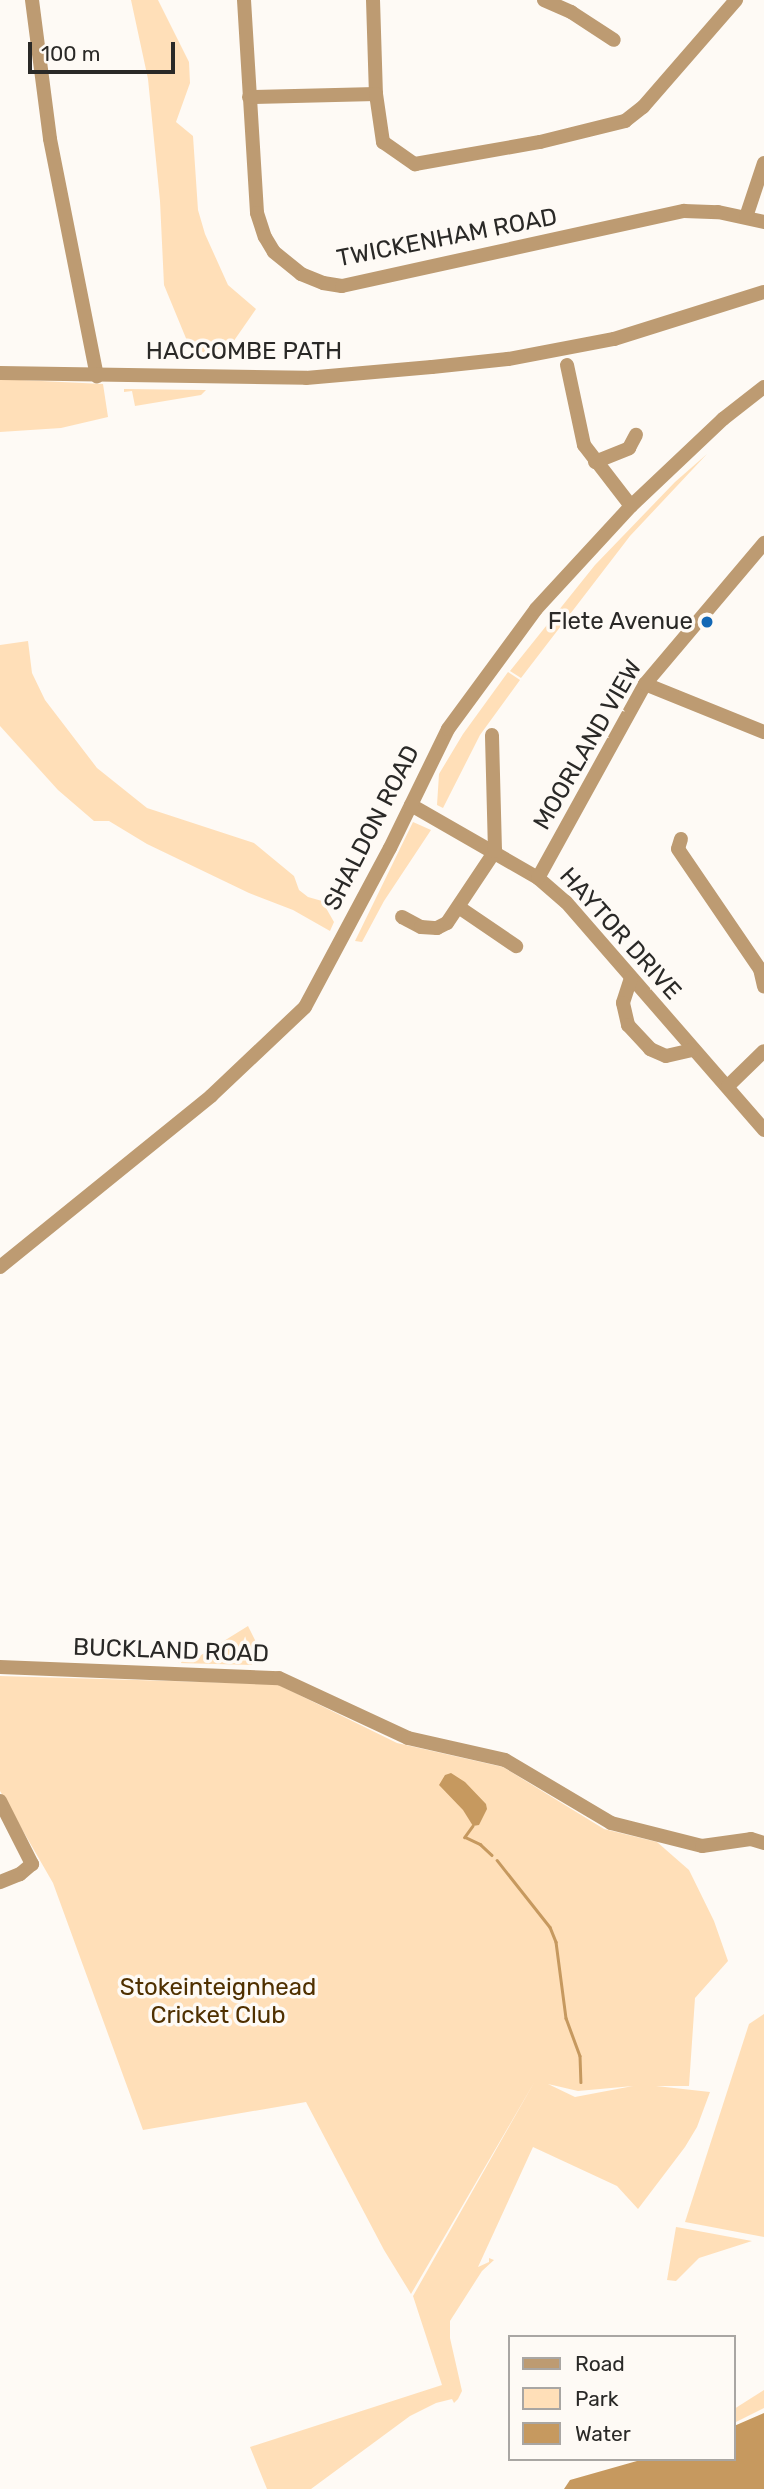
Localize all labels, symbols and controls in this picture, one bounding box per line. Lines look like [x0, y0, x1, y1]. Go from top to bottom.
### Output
scale bar [32, 28, 178, 72]
text: 100 m [41, 41, 100, 66]
street label: TWICKENHAM ROAD [334, 203, 560, 273]
street label: HACCOMBE PATH [146, 338, 342, 366]
place label: Flete Avenue [547, 608, 693, 636]
marker: Flete Avenue [699, 614, 715, 630]
street label: MOORLAND VIEW [528, 655, 648, 835]
street label: SHALDON ROAD [318, 741, 426, 915]
street label: HAYTOR DRIVE [553, 862, 687, 1006]
street label: BUCKLAND ROAD [72, 1633, 270, 1669]
park label: Stokeinteignhead Cricket Club [120, 1974, 316, 2030]
legend [508, 2335, 736, 2461]
text: Road [575, 2351, 625, 2376]
text: Park [575, 2386, 619, 2411]
text: Water [575, 2421, 631, 2446]

